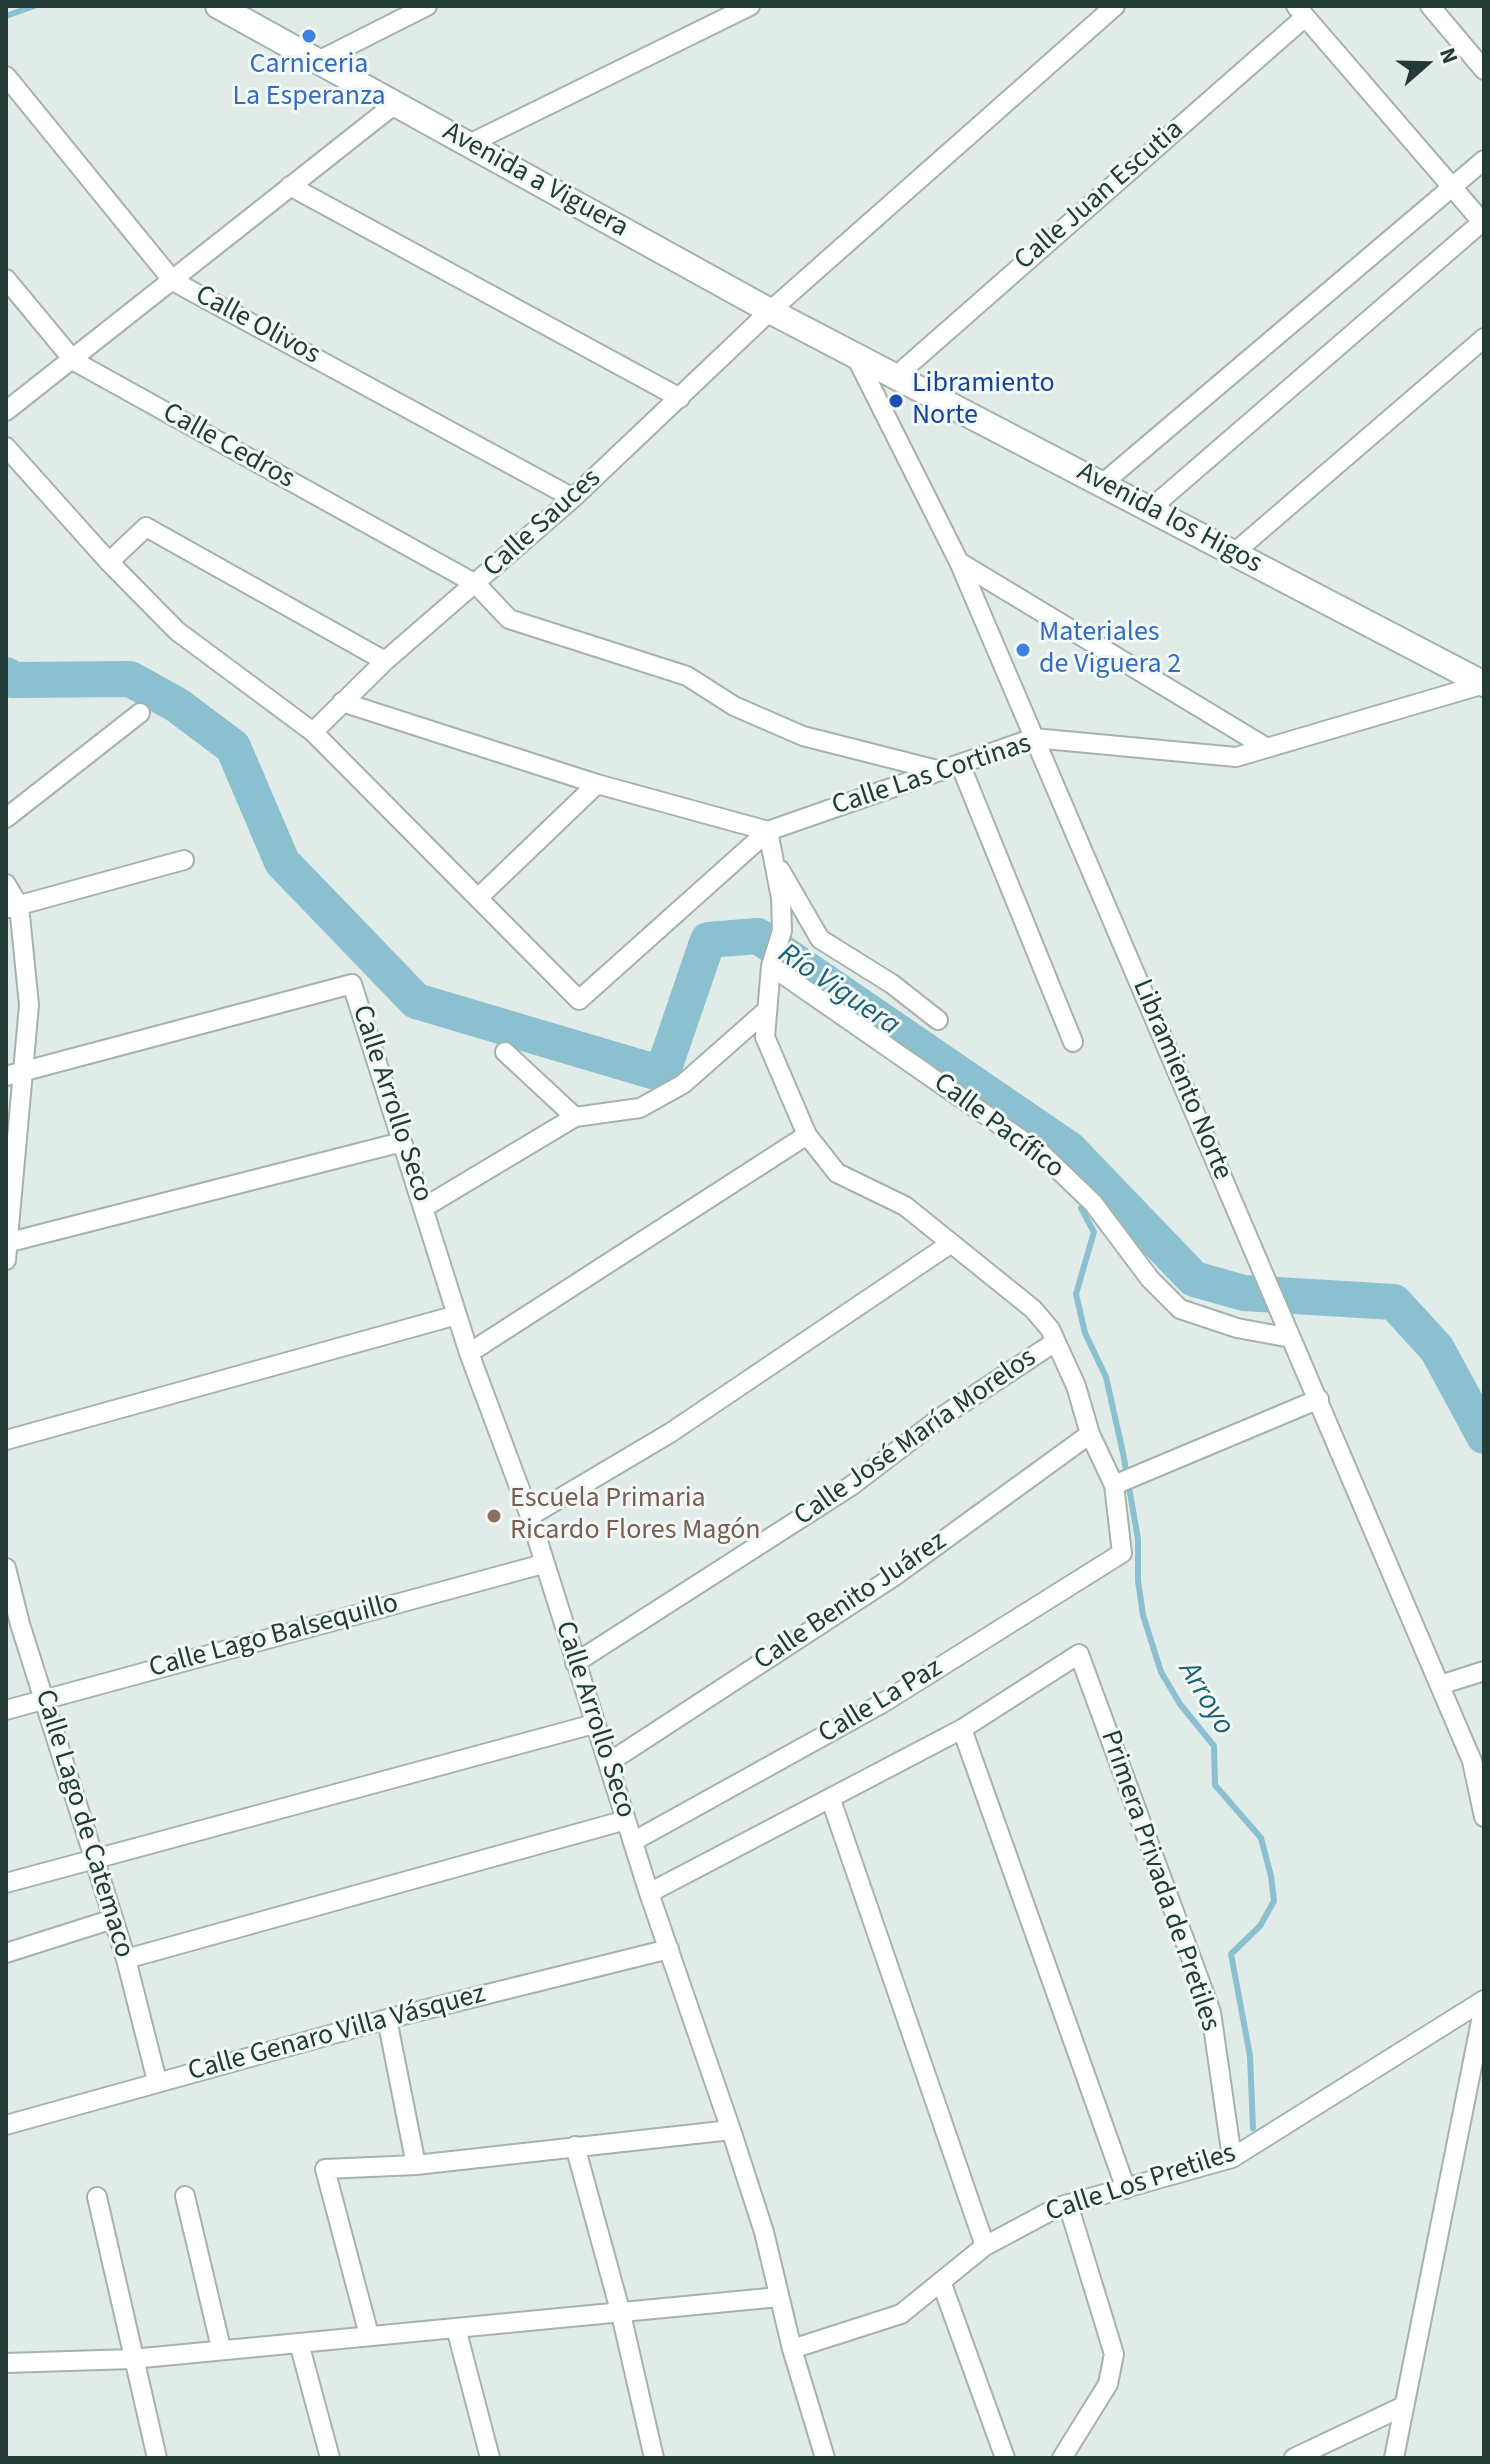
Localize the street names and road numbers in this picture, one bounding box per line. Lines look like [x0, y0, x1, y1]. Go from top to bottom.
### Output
street label: Calle Juan Escutia [1009, 114, 1191, 278]
street label: Avenida a Viguera [436, 116, 634, 246]
street label: Calle Olivos [189, 279, 325, 373]
street label: Calle Cedros [156, 397, 300, 497]
street label: Avenida los Higos [1071, 456, 1267, 582]
street label: Calle Sauces [478, 463, 608, 585]
street label: Calle Las Cortinas [828, 728, 1036, 824]
street label: Libramiento Norte [1124, 975, 1238, 1185]
street label: Calle Arrollo Seco [343, 1001, 439, 1207]
street label: Calle Pacífico [926, 1067, 1070, 1187]
street label: Calle José María Morelos [789, 1342, 1043, 1534]
street label: Calle Benito Juárez [749, 1525, 953, 1679]
street label: Calle Lago Balsequillo [146, 1588, 402, 1686]
street label: Calle Arrollo Seco [546, 1617, 642, 1823]
street label: Calle La Paz [813, 1652, 949, 1752]
street label: Calle Lago de Catemaco [26, 1686, 140, 1962]
street label: Primera Privada de Pretiles [1092, 1726, 1226, 2036]
street label: Calle Genaro Villa Vásquez [185, 1978, 489, 2090]
street label: Calle Los Pretiles [1042, 2137, 1240, 2231]

